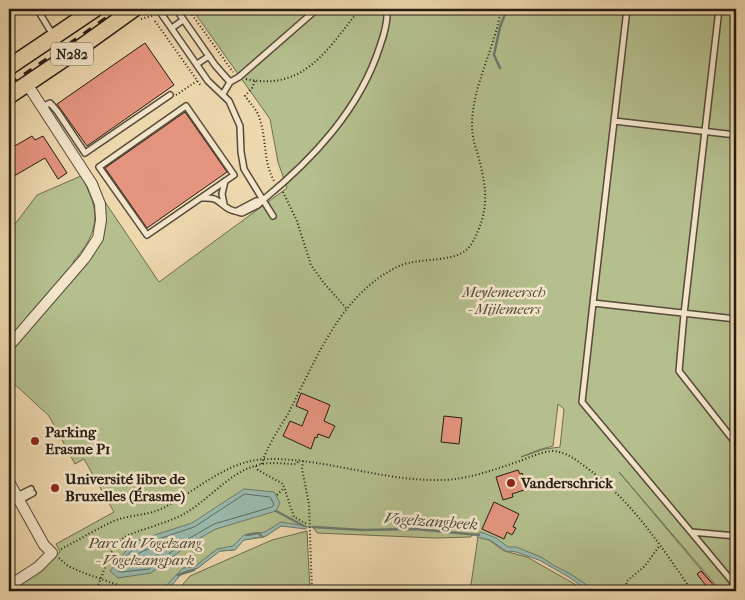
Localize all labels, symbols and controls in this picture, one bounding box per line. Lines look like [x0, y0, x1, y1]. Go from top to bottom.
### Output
road number: N282 [51, 42, 93, 66]
park label: Meylemeersch - Mijlemeers [461, 283, 546, 318]
place label: Parking Erasme P1 [45, 423, 110, 458]
marker: Parking Erasme P1 [29, 435, 41, 447]
place label: Université libre de Bruxelles (Érasme) [64, 470, 186, 505]
place label: Vanderschrick [520, 474, 614, 492]
marker: Vanderschrick [505, 477, 517, 489]
marker: Université libre de Bruxelles (Érasme) [49, 482, 61, 494]
water label: Vogelzangbeek [383, 508, 479, 534]
park label: Parc du Vogelzang - Vogelzangpark [87, 534, 203, 569]

